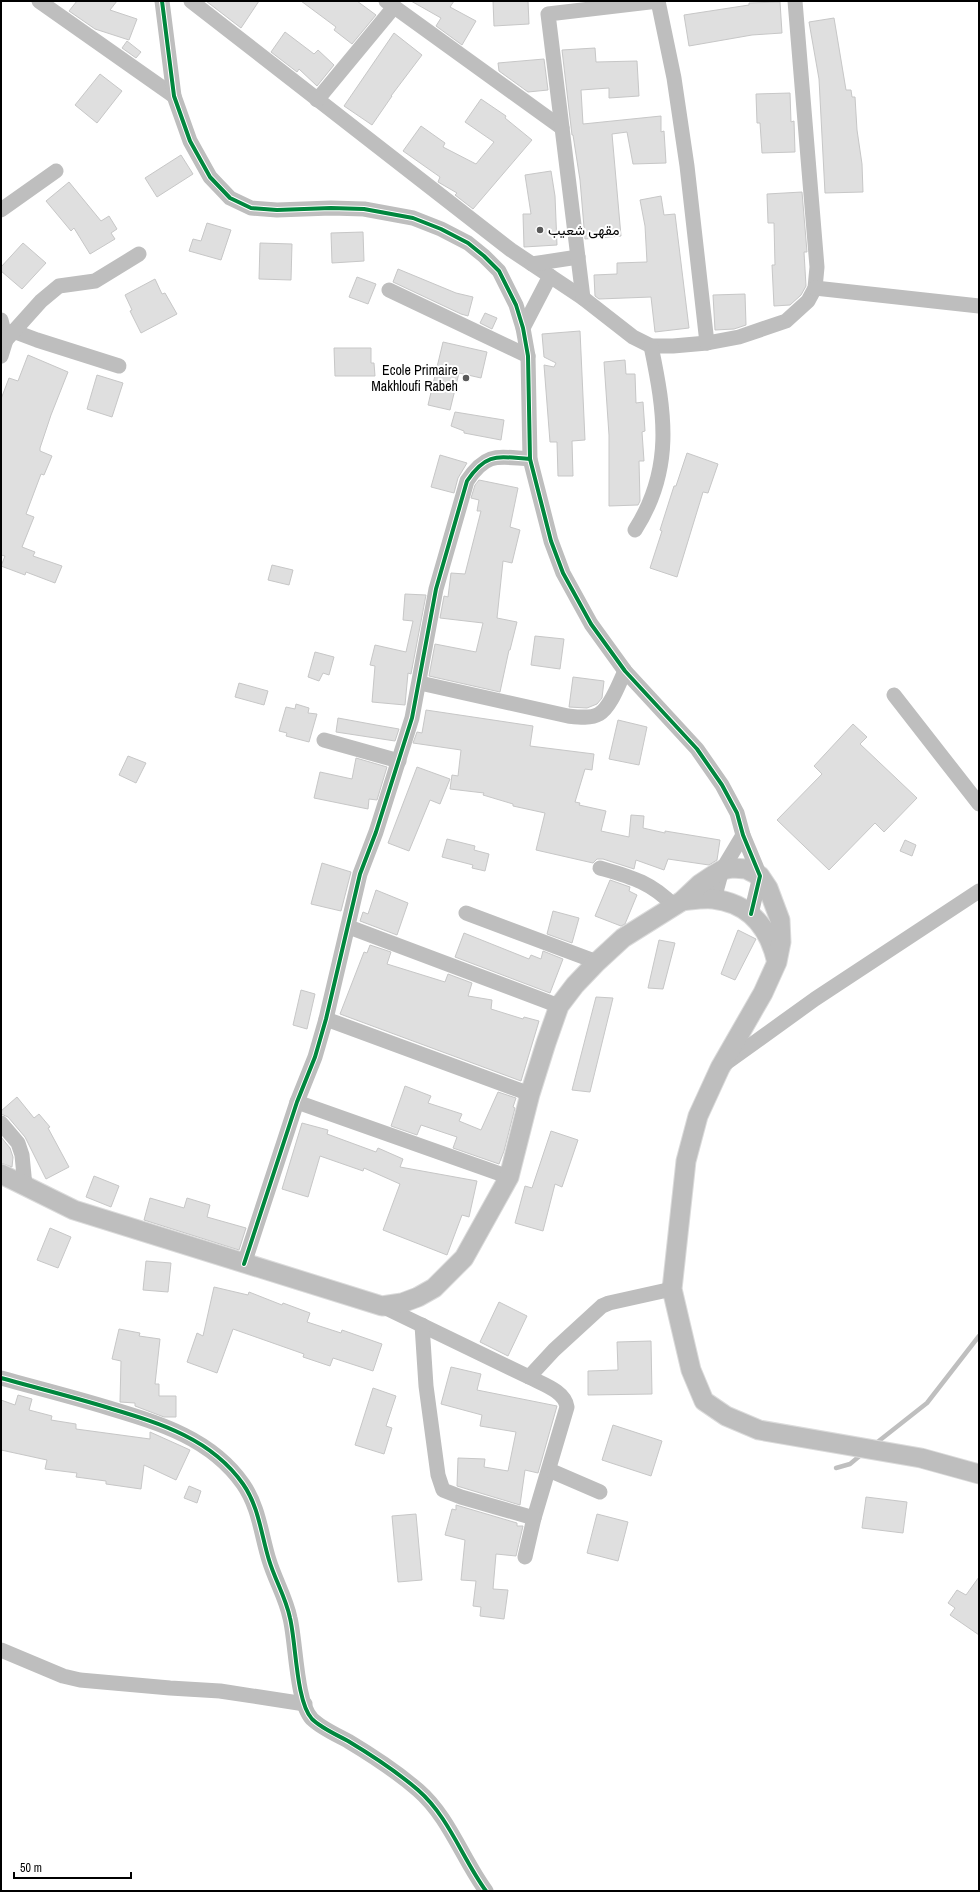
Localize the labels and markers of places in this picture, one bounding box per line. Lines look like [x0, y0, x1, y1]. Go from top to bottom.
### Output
place label: مقهى شعيب [548, 221, 619, 239]
marker: مقهى شعيب [535, 225, 545, 235]
place label: Ecole Primaire Makhloufi Rabeh [371, 361, 458, 395]
marker: Ecole Primaire Makhloufi Rabeh [461, 373, 471, 383]

